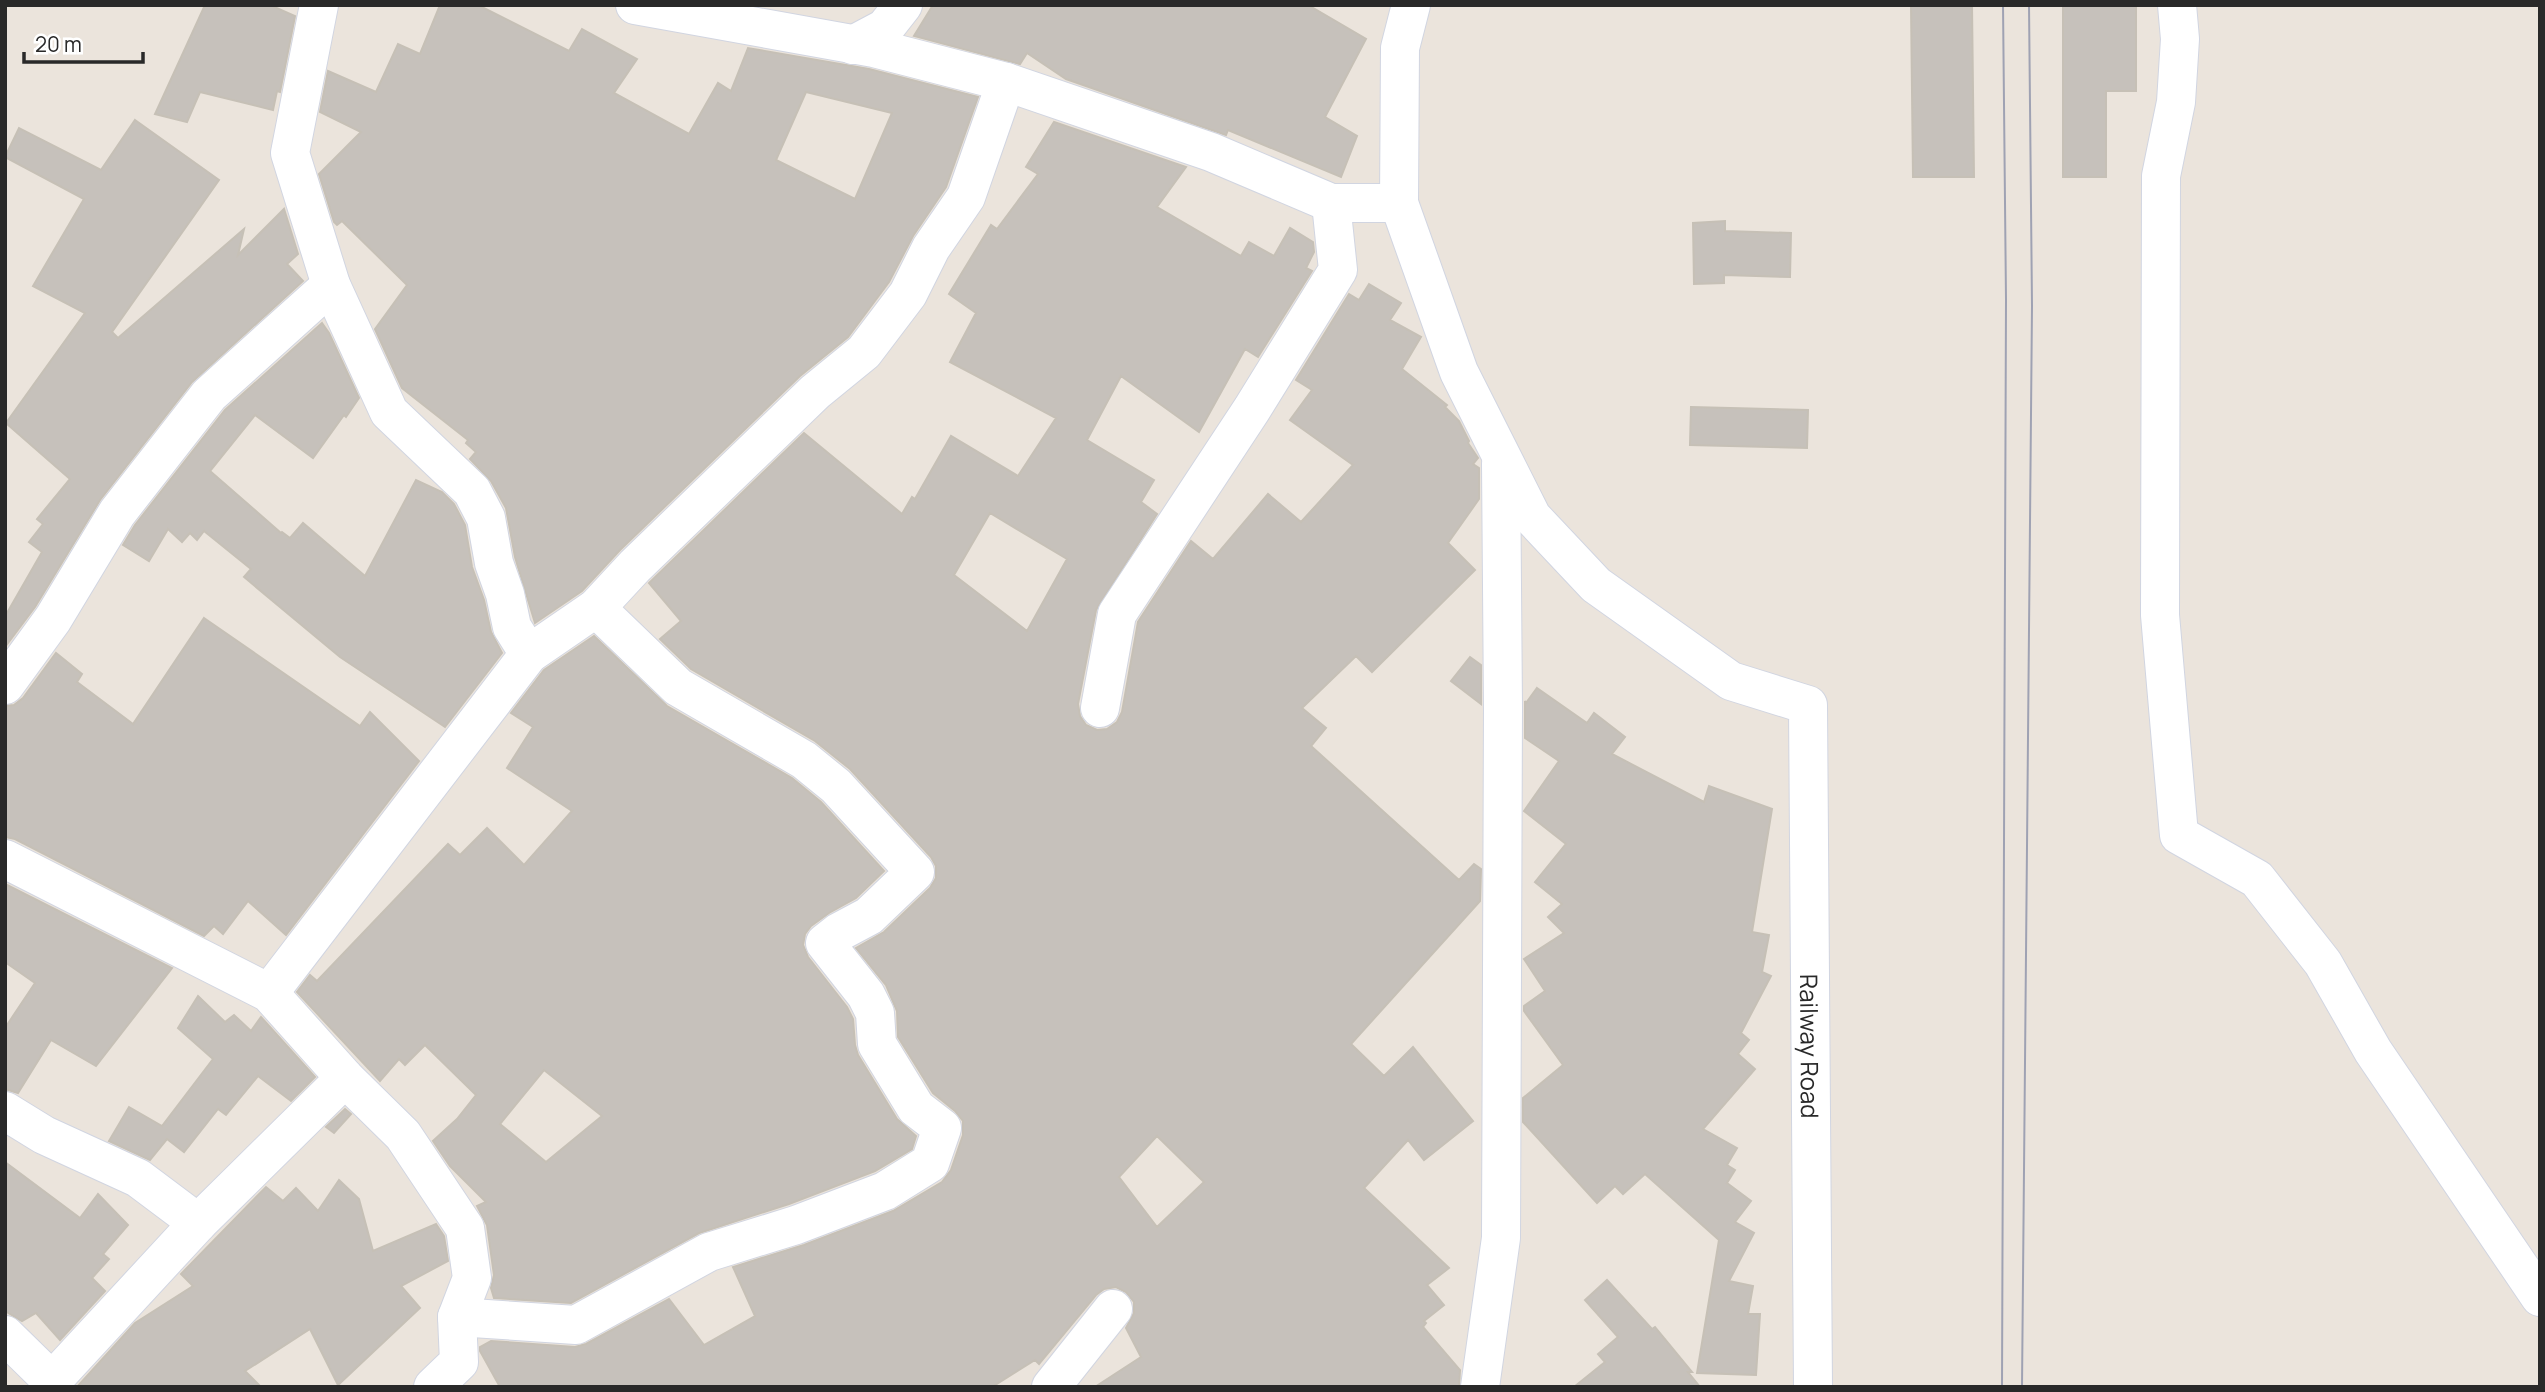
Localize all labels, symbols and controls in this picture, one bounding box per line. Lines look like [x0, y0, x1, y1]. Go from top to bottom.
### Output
scale bar [24, 21, 144, 65]
text: 20 m [35, 30, 82, 58]
street label: Railway Road [1793, 974, 1828, 1119]

